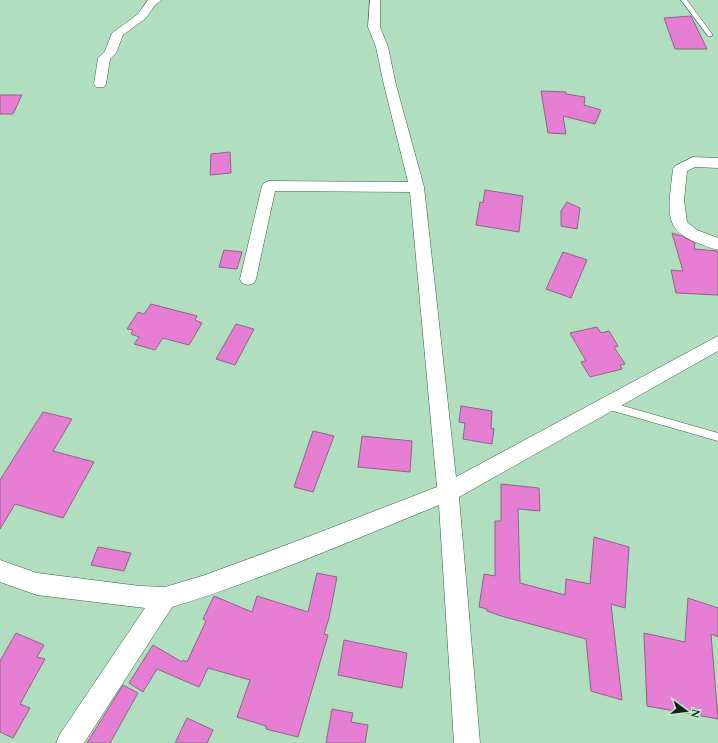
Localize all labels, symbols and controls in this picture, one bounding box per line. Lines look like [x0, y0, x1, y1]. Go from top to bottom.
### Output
north arrow [666, 691, 706, 731]
text: N [686, 707, 705, 720]

